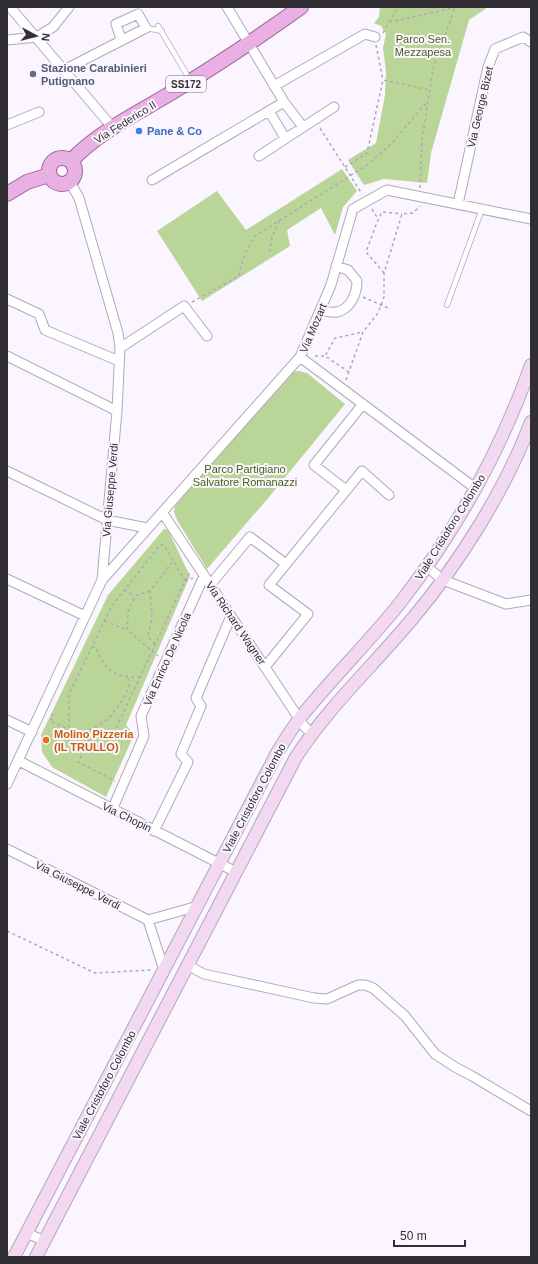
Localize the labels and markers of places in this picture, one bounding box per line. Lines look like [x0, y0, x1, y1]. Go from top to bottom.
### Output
place label: Stazione Carabinieri Putignano [41, 62, 147, 87]
marker: Stazione Carabinieri Putignano [28, 69, 38, 79]
place label: Pane & Co [147, 125, 202, 137]
marker: Pane & Co [134, 126, 144, 136]
place label: Molino Pizzeria (IL TRULLO) [54, 728, 134, 753]
marker: Molino Pizzeria (IL TRULLO) [41, 735, 51, 745]

